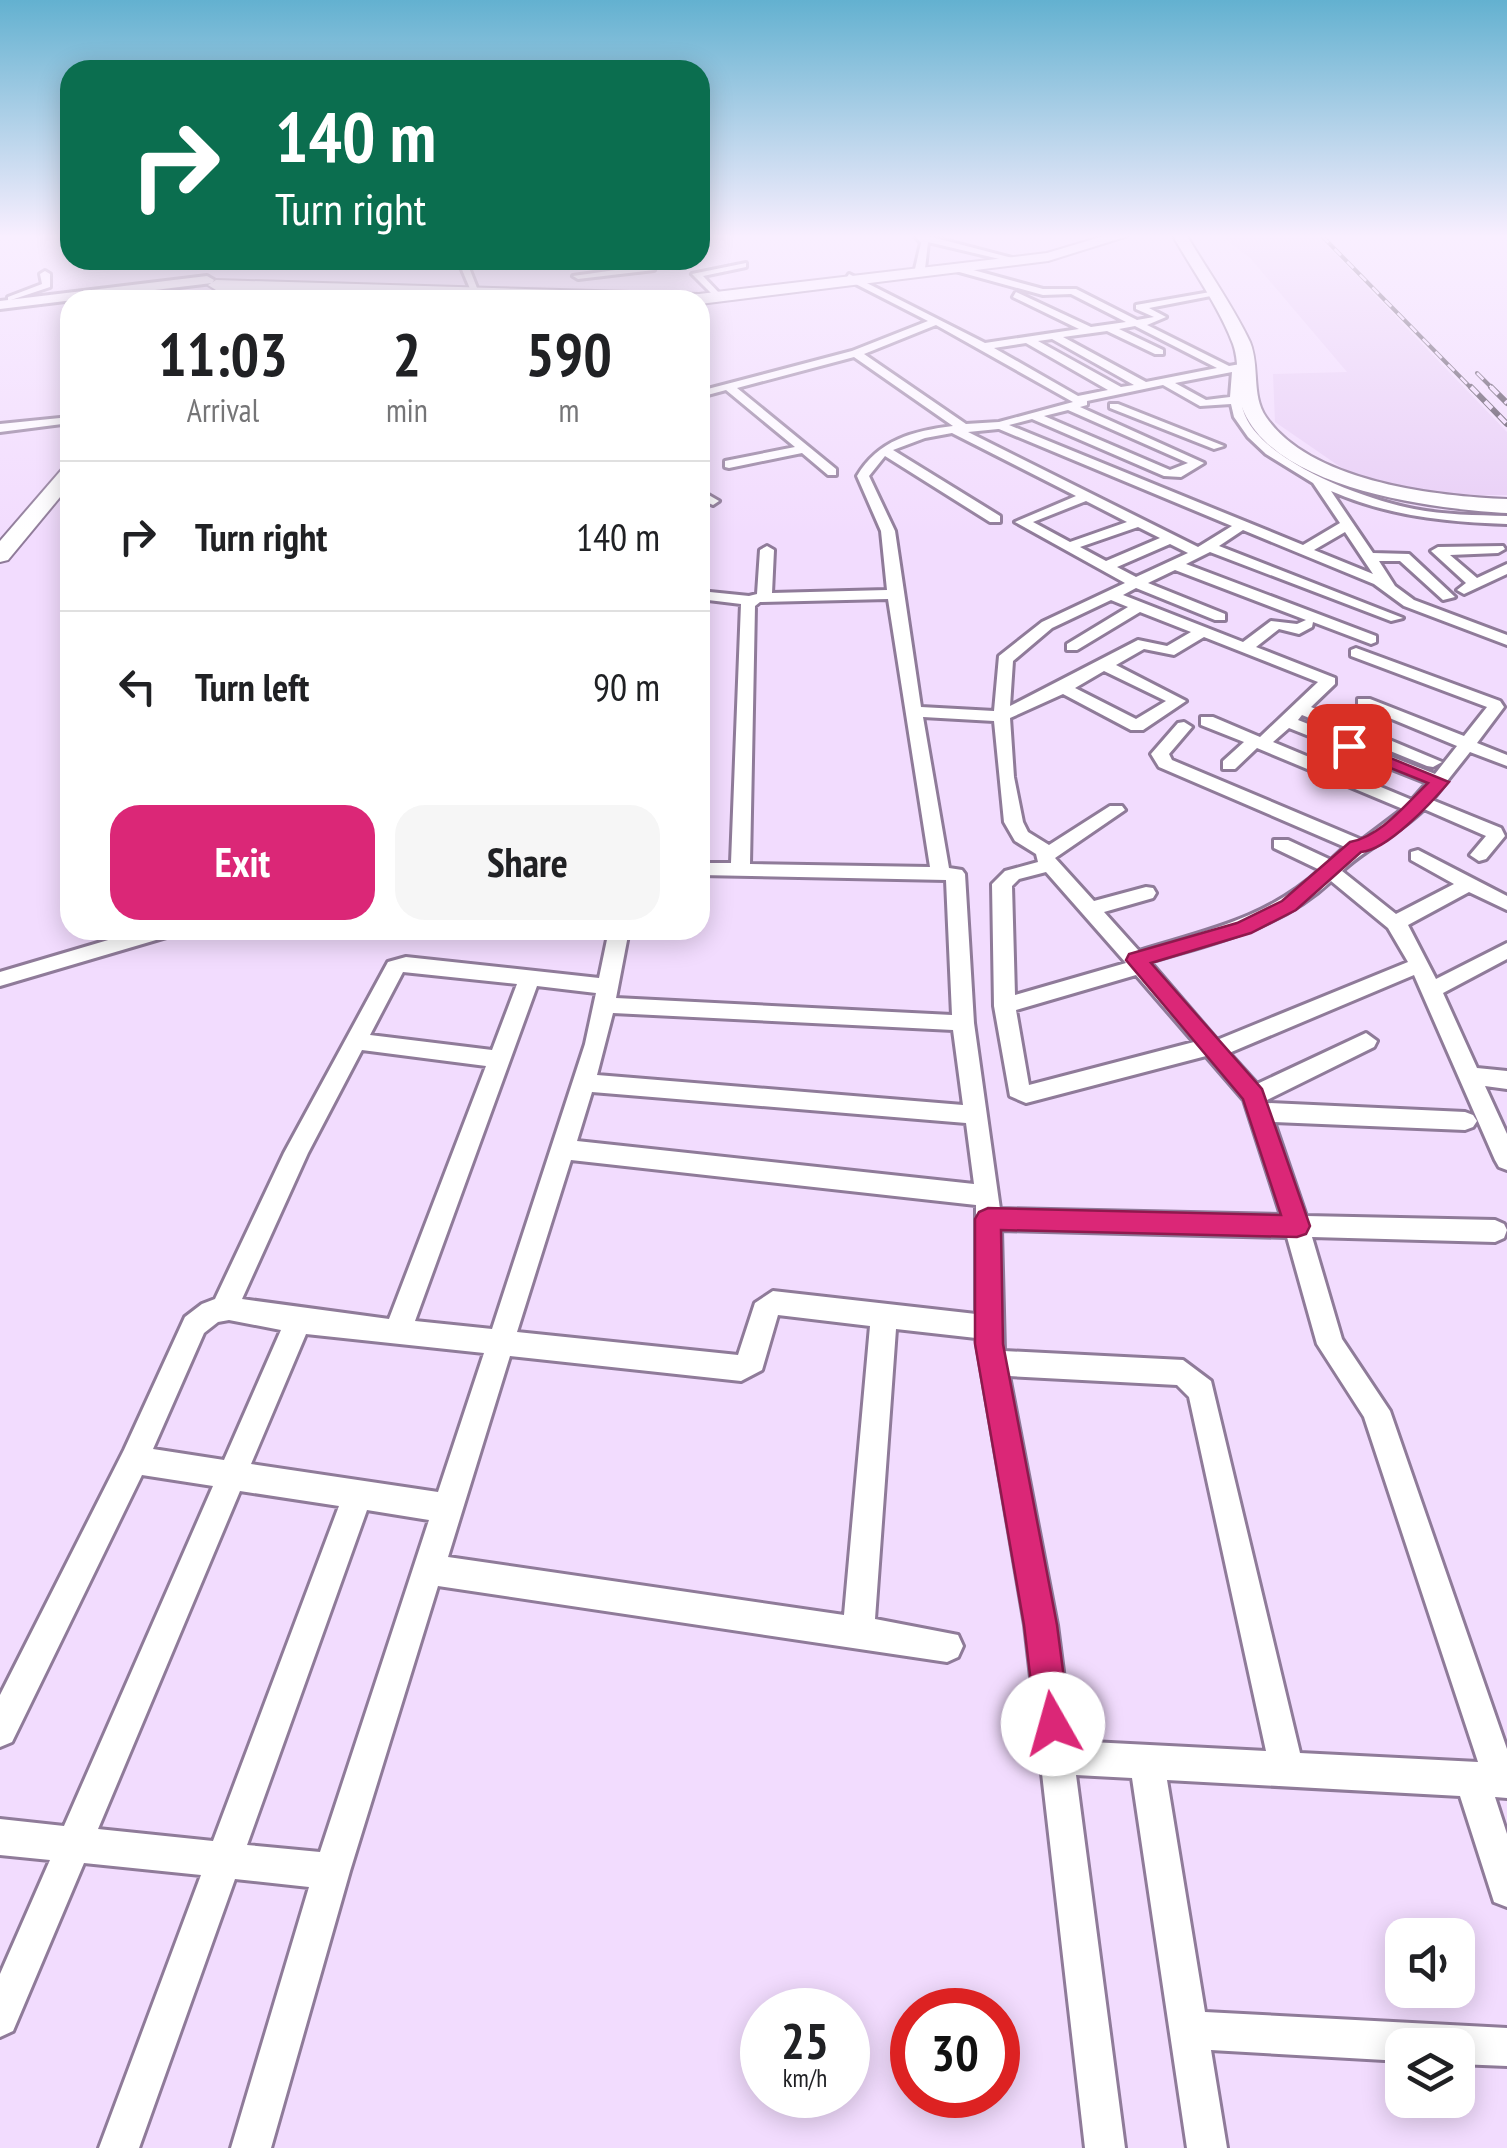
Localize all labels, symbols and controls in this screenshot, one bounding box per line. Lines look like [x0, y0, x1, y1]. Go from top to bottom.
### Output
text: 140 m [275, 91, 436, 181]
icon: right [110, 100, 240, 230]
text: Turn right [275, 179, 426, 237]
text: 11:03 [158, 315, 288, 393]
text: 2 [393, 315, 421, 393]
text: 590 [526, 315, 612, 393]
text: Arrival [187, 389, 259, 431]
text: min [386, 389, 428, 431]
text: m [558, 389, 579, 431]
icon: right [110, 509, 165, 564]
text: Turn right [195, 512, 327, 561]
text: 140 m [576, 512, 660, 561]
icon: left [110, 659, 165, 714]
text: Turn left [195, 662, 309, 711]
text: 90 m [593, 662, 660, 711]
pin [1307, 704, 1392, 789]
icon: arrive [1322, 719, 1377, 774]
button: Exit [110, 805, 375, 920]
button: Share [395, 805, 660, 920]
position arrow [1001, 1672, 1105, 1776]
map controls [1385, 1918, 1475, 2118]
button: sound [1385, 1918, 1475, 2008]
speed limit sign: 30 [890, 1988, 1020, 2118]
text: 25 [781, 2008, 829, 2073]
button: layers [1385, 2028, 1475, 2118]
text: km/h [783, 2062, 827, 2094]

